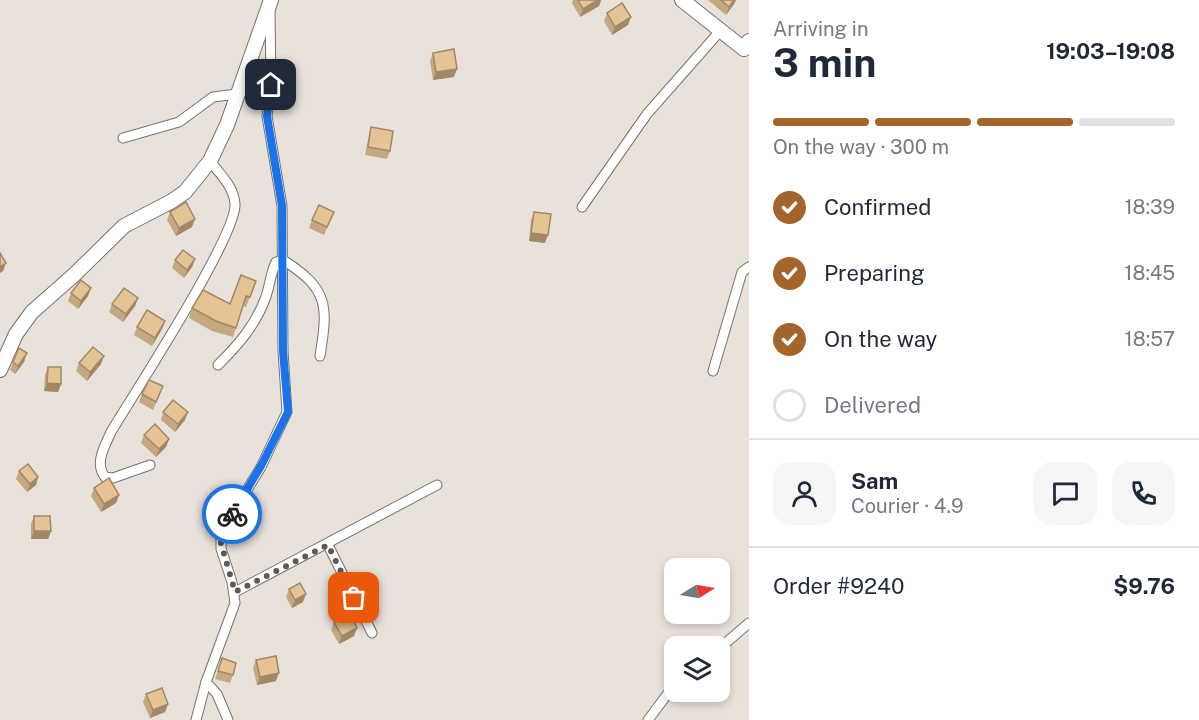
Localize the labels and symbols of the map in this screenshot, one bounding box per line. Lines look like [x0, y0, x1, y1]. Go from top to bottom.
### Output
pin [245, 59, 296, 110]
courier [202, 484, 262, 544]
north arrow [664, 558, 730, 624]
pin [328, 572, 379, 623]

